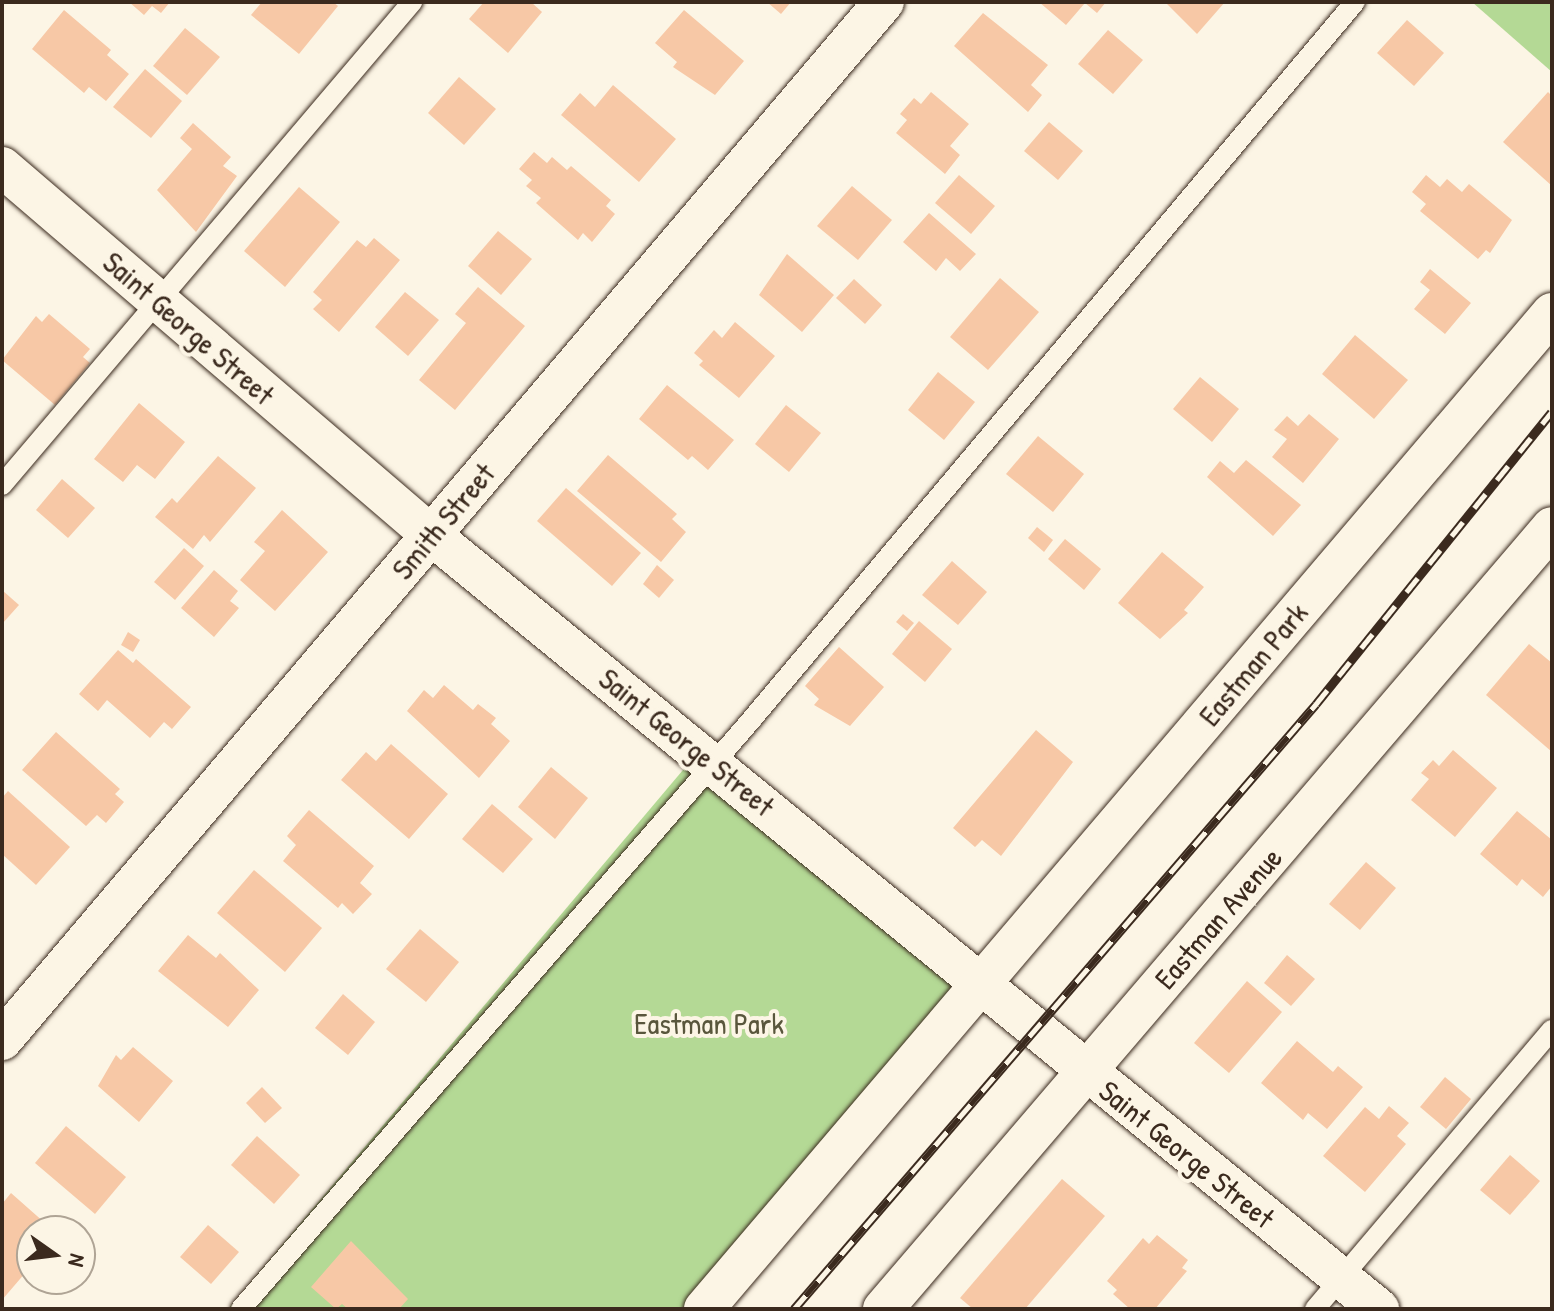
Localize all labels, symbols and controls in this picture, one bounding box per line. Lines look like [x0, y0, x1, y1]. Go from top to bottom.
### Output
street label: Saint George Street [96, 244, 282, 412]
street label: Smith Street [384, 456, 502, 586]
street label: Eastman Park [1191, 595, 1315, 733]
street label: Saint George Street [592, 660, 782, 824]
street label: Eastman Avenue [1147, 840, 1289, 996]
park label: Eastman Park [634, 1005, 784, 1041]
street label: Saint George Street [1092, 1072, 1282, 1236]
north arrow [16, 1215, 96, 1295]
text: N [61, 1251, 93, 1270]

